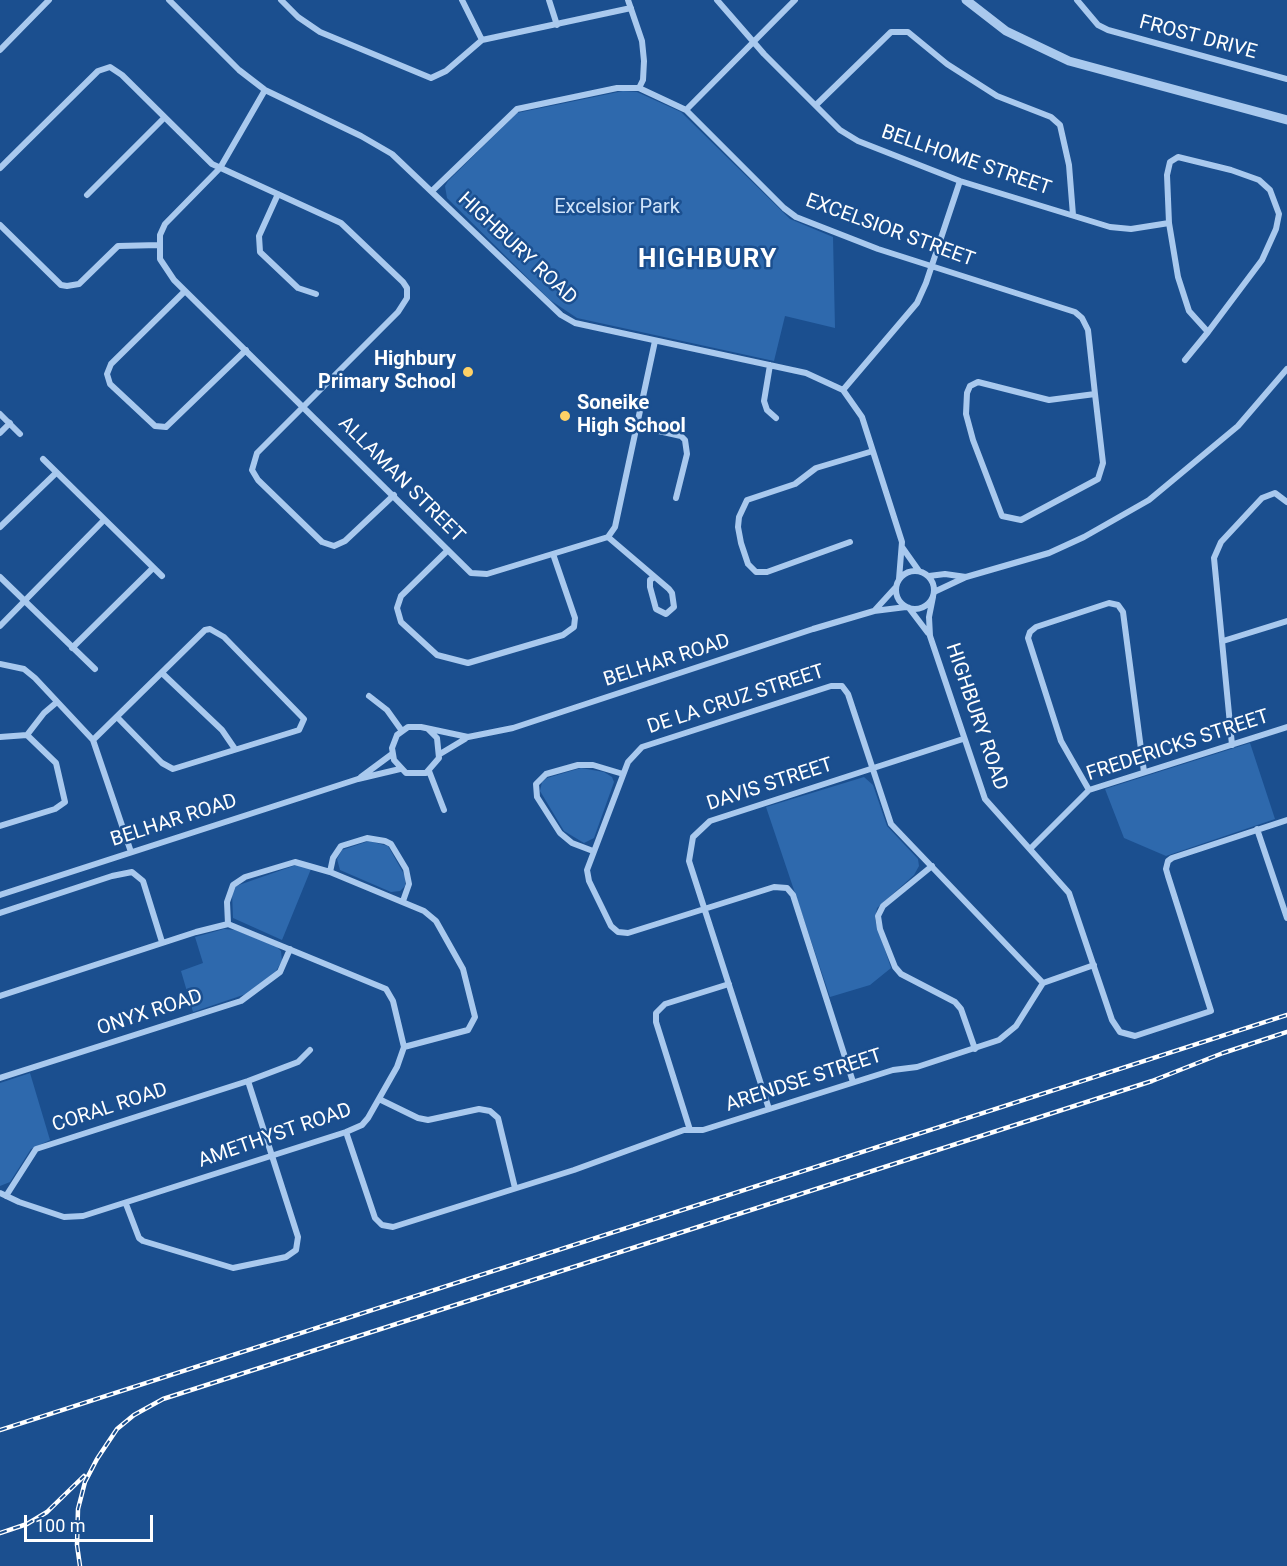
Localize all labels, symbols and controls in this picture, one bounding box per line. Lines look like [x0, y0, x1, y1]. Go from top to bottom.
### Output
street label: FROST DRIVE [1137, 11, 1259, 65]
street label: BELLHOME STREET [878, 121, 1054, 201]
street label: HIGHBURY ROAD [453, 188, 581, 310]
street label: EXCELSIOR STREET [802, 189, 978, 273]
park label: Excelsior Park [554, 196, 680, 220]
district label: HIGHBURY [638, 244, 778, 276]
place label: Highbury Primary School [318, 348, 456, 395]
marker: Highbury Primary School [461, 365, 475, 379]
place label: Soneike High School [577, 392, 686, 439]
marker: Soneike High School [558, 409, 572, 423]
street label: ALLAMAN STREET [333, 412, 469, 548]
street label: BELHAR ROAD [601, 629, 733, 693]
street label: HIGHBURY ROAD [940, 640, 1012, 794]
street label: DE LA CRUZ STREET [644, 660, 828, 740]
street label: FREDERICKS STREET [1084, 705, 1272, 787]
street label: DAVIS STREET [704, 753, 836, 817]
street label: BELHAR ROAD [108, 789, 240, 853]
street label: ONYX ROAD [94, 985, 206, 1041]
street label: ARENDSE STREET [723, 1044, 885, 1118]
street label: CORAL ROAD [49, 1078, 171, 1138]
street label: AMETHYST ROAD [195, 1098, 355, 1174]
scale bar [27, 1503, 156, 1541]
text: 100 m [35, 1515, 86, 1536]

